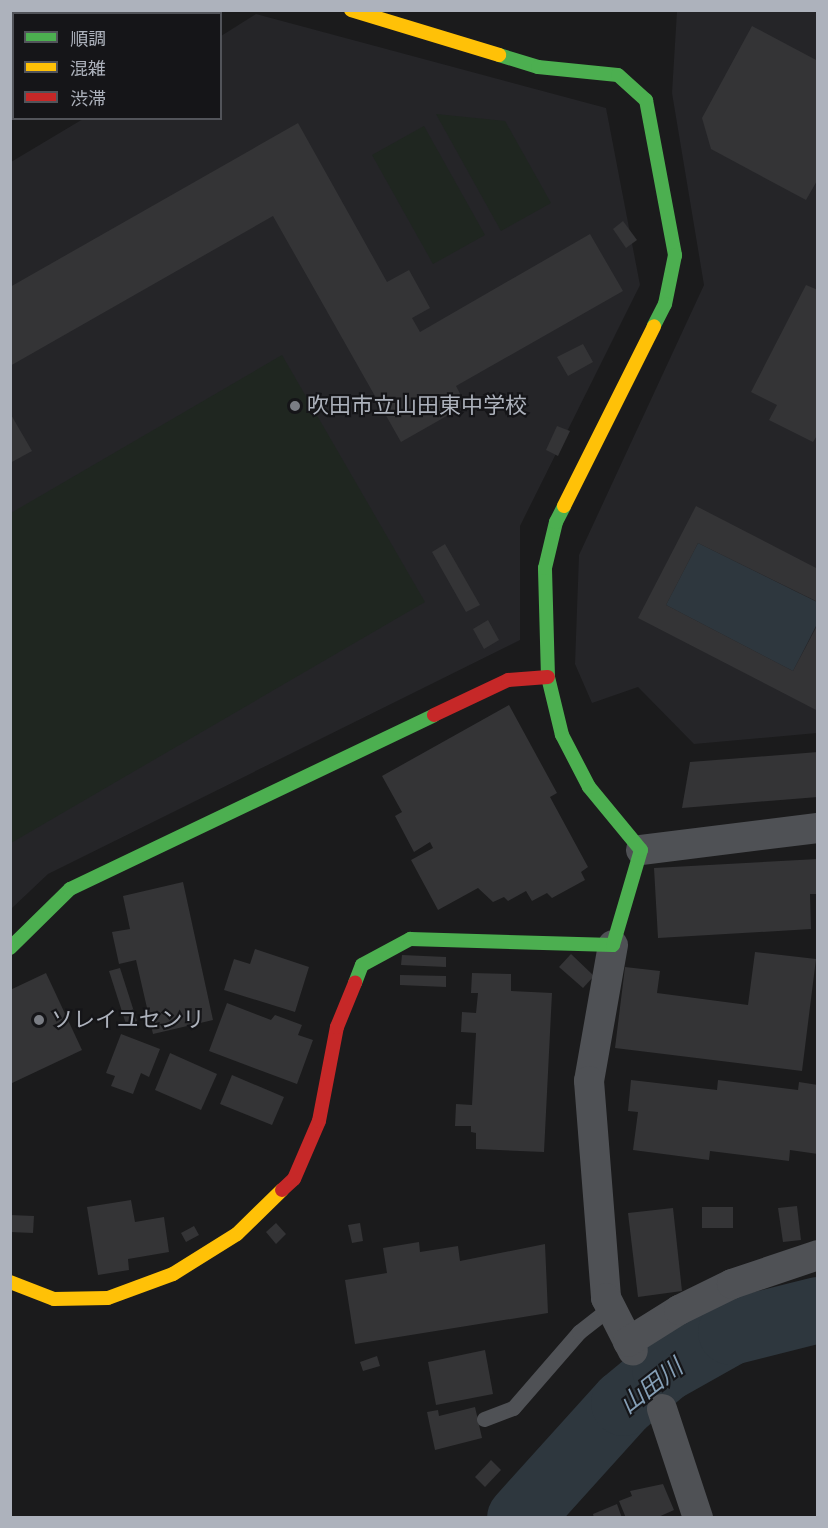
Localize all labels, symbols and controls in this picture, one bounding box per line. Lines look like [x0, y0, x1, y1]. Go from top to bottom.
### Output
legend [12, 12, 222, 120]
text: 順調 [70, 27, 106, 50]
text: 混雑 [70, 57, 106, 80]
text: 渋滞 [70, 87, 106, 110]
place label: 吹田市立山田東中学校 [307, 393, 527, 419]
marker: 吹田市立山田東中学校 [288, 399, 302, 413]
place label: ソレイユセンリ [51, 1007, 205, 1033]
marker: ソレイユセンリ [32, 1013, 46, 1027]
water label: 山田川 [614, 1352, 688, 1420]

